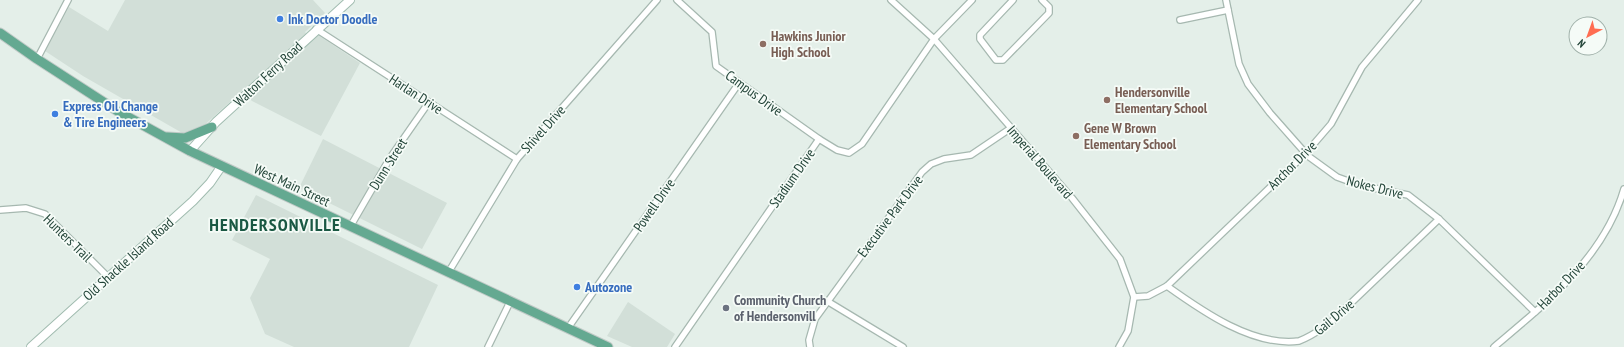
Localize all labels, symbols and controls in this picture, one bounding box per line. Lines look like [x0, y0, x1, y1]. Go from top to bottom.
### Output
place label: Ink Doctor Doodle [288, 10, 377, 28]
marker: Ink Doctor Doodle [275, 14, 285, 24]
north arrow [1568, 16, 1608, 56]
place label: Hawkins Junior High School [771, 27, 847, 61]
text: N [1575, 36, 1588, 51]
street label: Walton Ferry Road [230, 38, 306, 110]
marker: Hawkins Junior High School [758, 39, 768, 49]
street label: Campus Drive [722, 66, 786, 120]
street label: Harlan Drive [386, 70, 446, 118]
place label: Hendersonville Elementary School [1115, 83, 1208, 117]
marker: Hendersonville Elementary School [1102, 95, 1112, 105]
place label: Express Oil Change & Tire Engineers [63, 97, 158, 131]
street label: Shivel Drive [517, 101, 569, 157]
marker: Express Oil Change & Tire Engineers [50, 109, 60, 119]
place label: Gene W Brown Elementary School [1084, 119, 1177, 153]
street label: Imperial Boulevard [1003, 122, 1077, 202]
marker: Gene W Brown Elementary School [1071, 131, 1081, 141]
street label: Dunn Street [365, 135, 411, 193]
street label: Anchor Drive [1264, 136, 1321, 193]
street label: Stadium Drive [765, 145, 819, 211]
street label: West Main Street [251, 160, 333, 211]
street label: Executive Park Drive [853, 171, 927, 261]
street label: Nokes Drive [1345, 171, 1405, 203]
street label: Powell Drive [629, 175, 679, 235]
street label: Hunters Trail [40, 210, 97, 266]
street label: Old Shackle Island Road [79, 213, 177, 305]
district label: HENDERSONVILLE [209, 213, 341, 236]
street label: Harbor Drive [1533, 257, 1589, 313]
place label: Autozone [584, 278, 632, 296]
marker: Autozone [572, 282, 582, 292]
place label: Community Church of Hendersonvill [734, 291, 826, 325]
street label: Gail Drive [1310, 295, 1358, 339]
marker: Community Church of Hendersonvill [721, 303, 731, 313]

